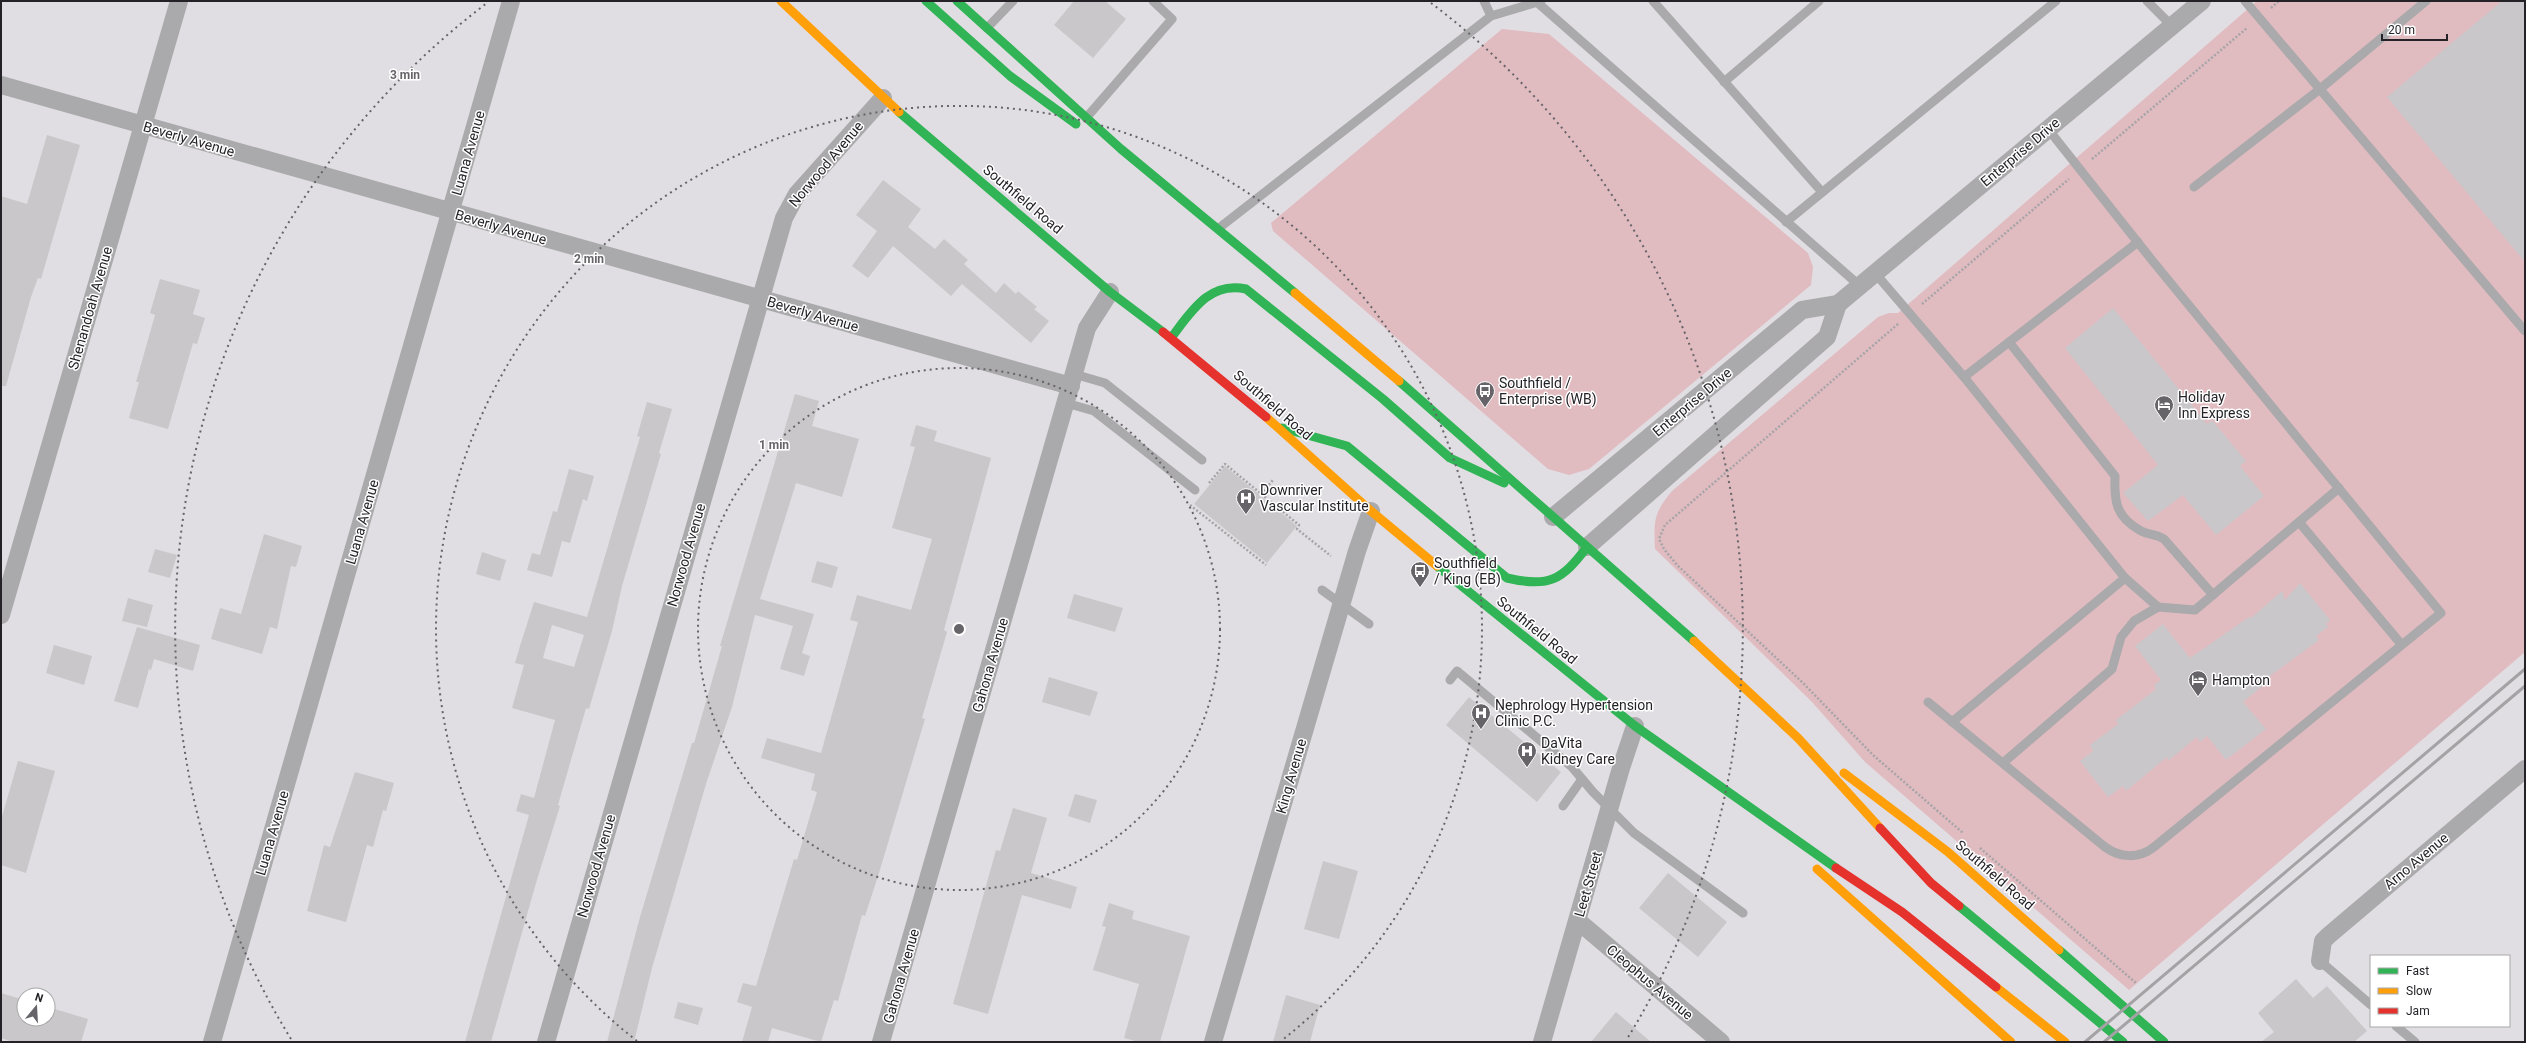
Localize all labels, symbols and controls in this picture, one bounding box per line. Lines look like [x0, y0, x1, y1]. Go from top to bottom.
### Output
scale bar [2382, 16, 2447, 42]
text: 20 m [2388, 23, 2415, 37]
text: 3 min [390, 68, 420, 82]
street label: Luana Avenue [448, 109, 488, 197]
street label: Enterprise Drive [1977, 114, 2063, 190]
street label: Beverly Avenue [142, 118, 236, 160]
street label: Norwood Avenue [786, 118, 866, 210]
street label: Southfield Road [980, 161, 1066, 237]
street label: Beverly Avenue [454, 206, 548, 248]
street label: Shenandoah Avenue [65, 245, 115, 371]
text: 2 min [574, 252, 604, 266]
street label: Beverly Avenue [766, 293, 860, 335]
street label: Enterprise Drive [1649, 364, 1735, 440]
street label: Southfield Road [1231, 367, 1315, 443]
place label: Southfield / Enterprise (WB) [1499, 375, 1597, 408]
bus stop icon: Southfield / Enterprise (WB) [1474, 380, 1496, 408]
place label: Holiday Inn Express [2178, 389, 2250, 421]
hotel icon: Holiday Inn Express [2153, 394, 2175, 422]
text: 1 min [759, 438, 789, 452]
street label: Luana Avenue [342, 478, 382, 566]
place label: Downriver Vascular Institute [1260, 482, 1369, 514]
hospital icon: Downriver Vascular Institute [1235, 487, 1257, 515]
street label: Norwood Avenue [664, 502, 708, 608]
place label: Southfield / King (EB) [1434, 555, 1501, 588]
bus stop icon: Southfield / King (EB) [1409, 560, 1431, 588]
street label: Southfield Road [1494, 593, 1580, 667]
street label: Gahona Avenue [969, 616, 1011, 714]
centre of rings [952, 622, 966, 636]
hotel icon: Hampton [2187, 669, 2209, 697]
place label: Hampton [2212, 672, 2270, 688]
place label: Nephrology Hypertension Clinic P.C. [1495, 697, 1653, 729]
hospital icon: Nephrology Hypertension Clinic P.C. [1470, 702, 1492, 730]
place label: DaVita Kidney Care [1541, 735, 1615, 767]
street label: King Avenue [1273, 737, 1309, 815]
hospital icon: DaVita Kidney Care [1516, 740, 1538, 768]
street label: Luana Avenue [252, 789, 292, 877]
street label: Norwood Avenue [574, 813, 618, 919]
street label: Arno Avenue [2381, 830, 2451, 892]
street label: Southfield Road [1953, 837, 2037, 913]
street label: Leet Street [1571, 849, 1605, 919]
street label: Gahona Avenue [880, 927, 922, 1025]
street label: Cleophus Avenue [1604, 941, 1696, 1023]
legend [2370, 955, 2510, 1027]
text: Fast [2406, 964, 2429, 978]
text: Slow [2406, 984, 2432, 998]
north arrow [16, 987, 56, 1027]
text: N [33, 991, 45, 1005]
text: Jam [2406, 1004, 2430, 1018]

